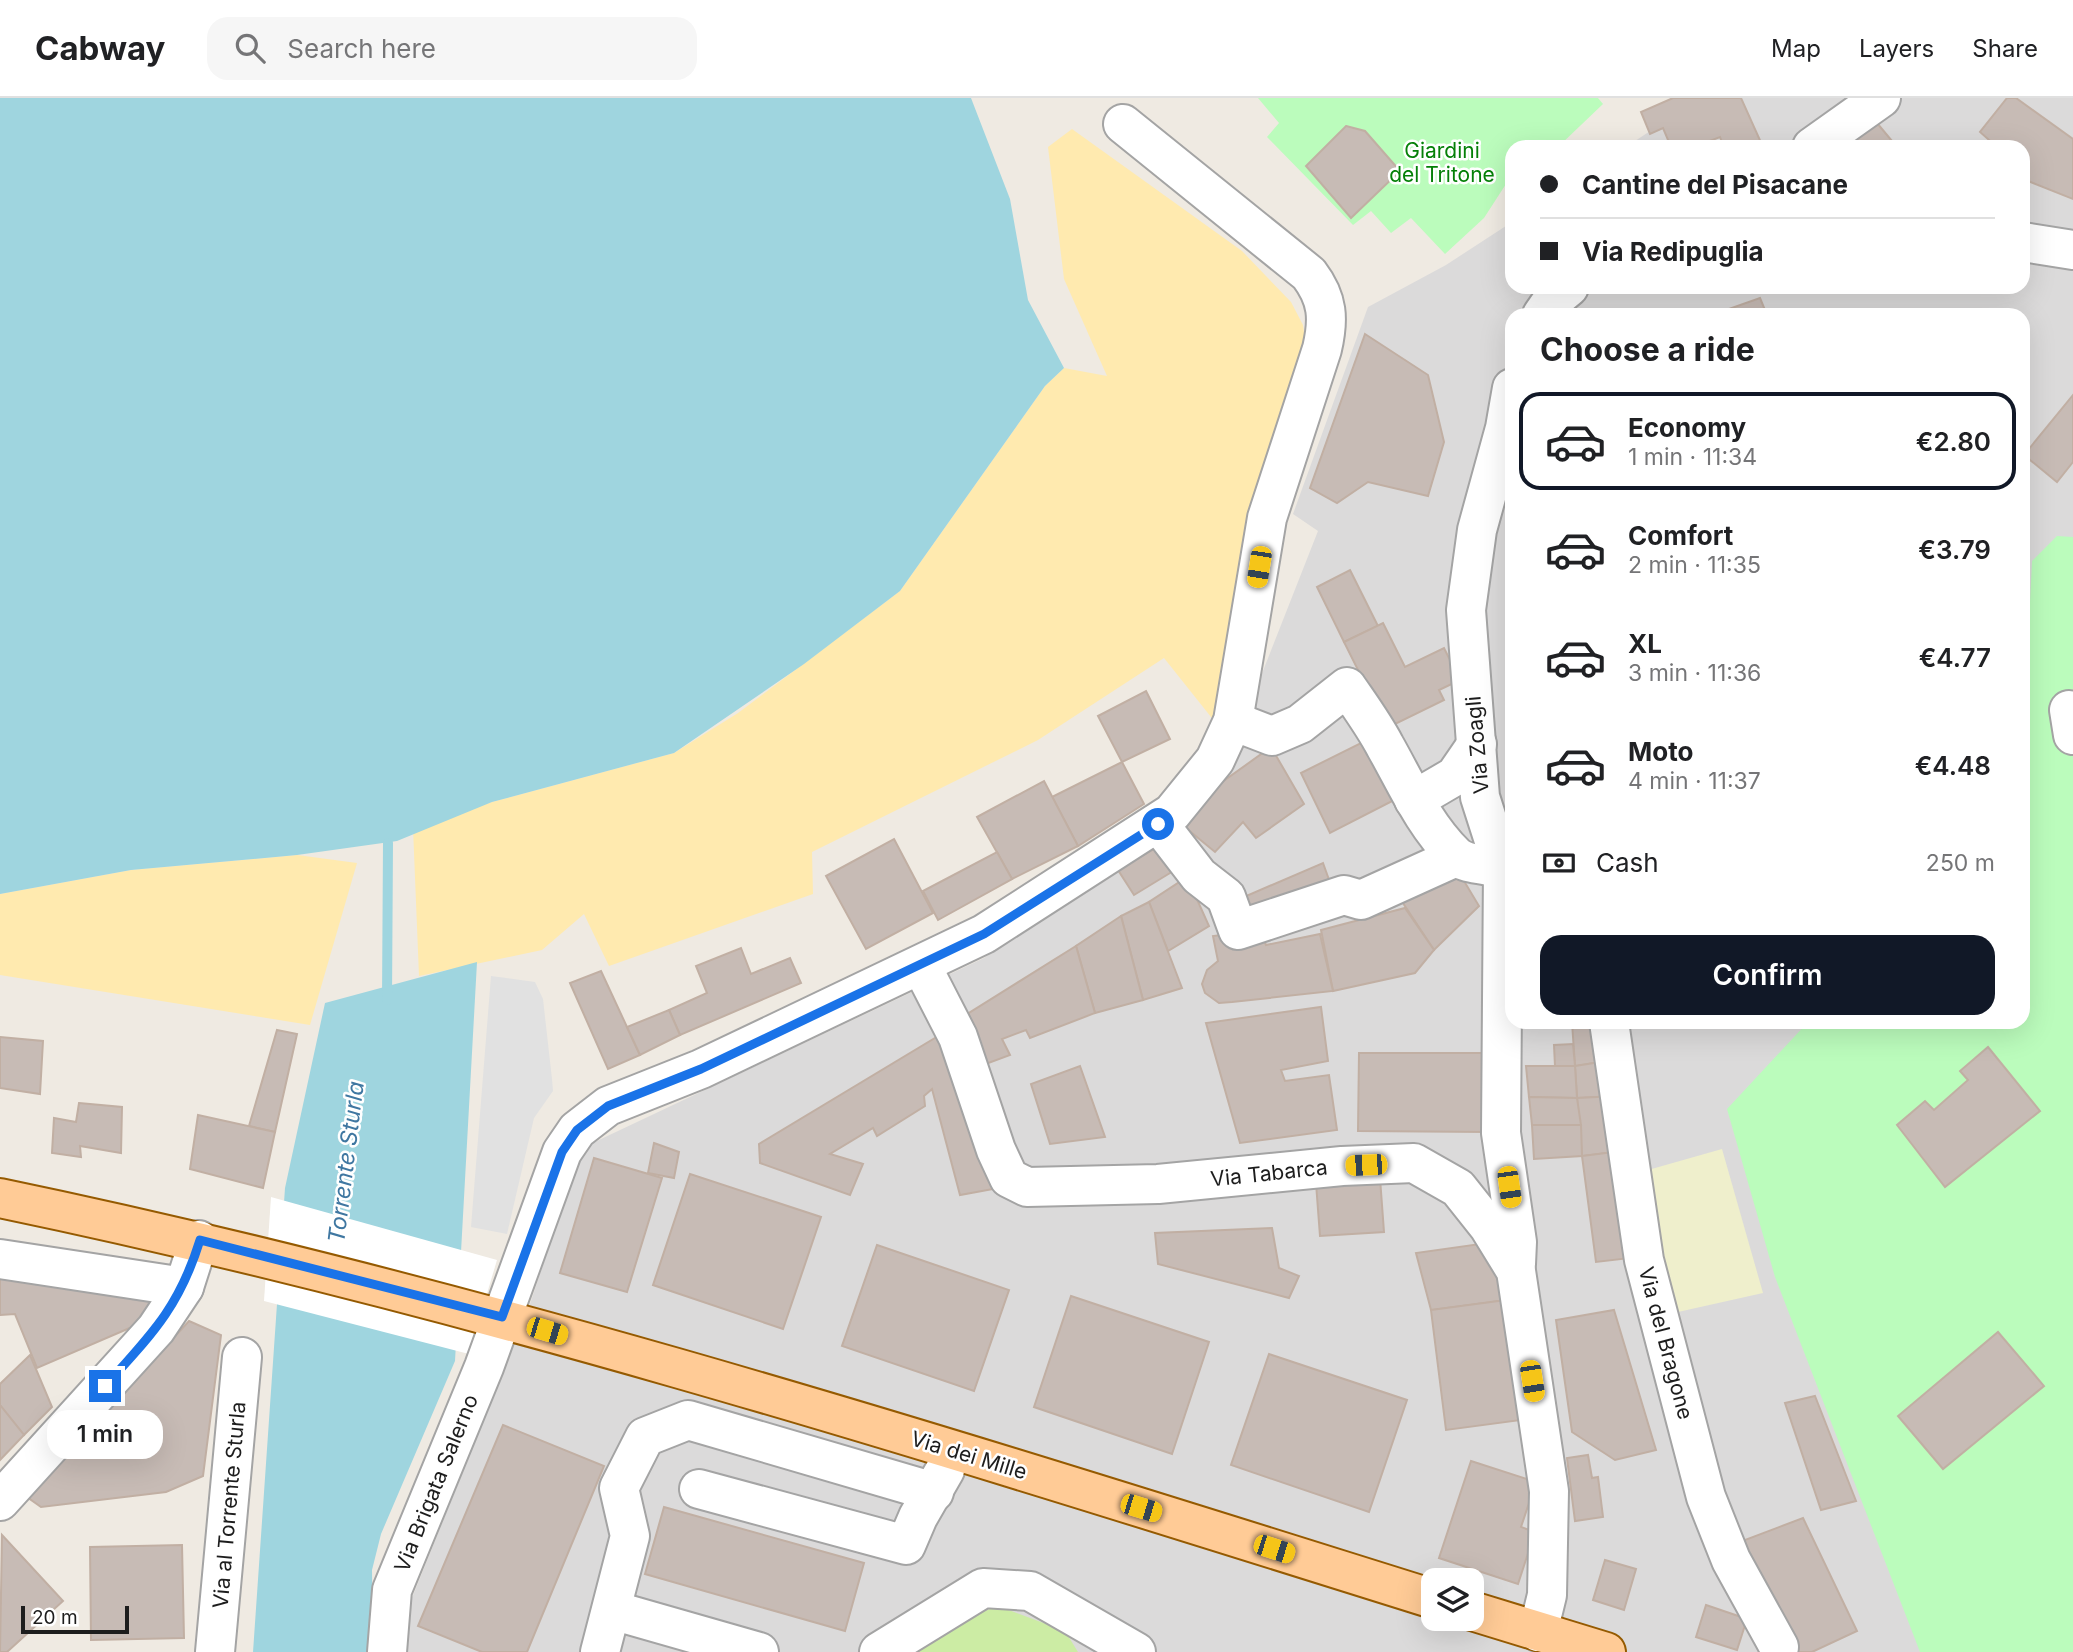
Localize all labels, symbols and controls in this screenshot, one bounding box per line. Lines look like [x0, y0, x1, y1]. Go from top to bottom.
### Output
search box [207, 17, 697, 80]
text: Cabway [35, 28, 165, 68]
icon: search [231, 29, 269, 67]
text: Search here [287, 33, 436, 64]
text: Map [1771, 34, 1821, 63]
text: Layers [1859, 34, 1934, 63]
text: Share [1972, 34, 2038, 63]
park label: Giardini del Tritone [1389, 138, 1495, 187]
text: Cantine del Pisacane [1582, 169, 1848, 200]
text: Via Redipuglia [1582, 236, 1764, 267]
text: Choose a ride [1540, 330, 1755, 369]
icon: car [1544, 410, 1607, 473]
text: Economy [1628, 412, 1746, 443]
text: €2.80 [1916, 426, 1991, 457]
text: 1 min · 11:34 [1628, 443, 1757, 471]
icon: car [1544, 518, 1607, 581]
text: Comfort [1628, 520, 1733, 551]
text: €3.79 [1918, 534, 1991, 565]
car [1246, 545, 1273, 589]
text: 2 min · 11:35 [1628, 551, 1761, 579]
icon: car [1544, 626, 1607, 689]
text: XL [1628, 628, 1662, 659]
text: €4.77 [1919, 642, 1991, 673]
text: 3 min · 11:36 [1628, 659, 1761, 687]
street label: Via Zoagli [1460, 695, 1494, 795]
icon: car [1544, 734, 1607, 797]
text: Moto [1628, 736, 1693, 767]
text: €4.48 [1915, 750, 1991, 781]
text: 4 min · 11:37 [1628, 767, 1761, 795]
route start [1142, 808, 1174, 840]
icon: cash [1540, 844, 1578, 882]
text: Cash [1596, 847, 1659, 878]
text: 250 m [1926, 849, 1995, 877]
button: Confirm [1540, 935, 1995, 1015]
water label: Torrente Sturla [322, 1080, 370, 1244]
street label: Via Tabarca [1209, 1154, 1329, 1192]
car [1345, 1154, 1388, 1176]
car [1496, 1165, 1523, 1209]
street label: Via del Bragone [1634, 1264, 1698, 1422]
car [524, 1315, 571, 1347]
car [1519, 1359, 1546, 1403]
route end [89, 1370, 121, 1402]
street label: Via Brigata Salerno [389, 1390, 483, 1576]
street label: Via al Torrente Sturla [207, 1400, 251, 1610]
callout: 1 min [47, 1410, 163, 1460]
text: 1 min [77, 1420, 133, 1448]
street label: Via dei Mille [908, 1426, 1030, 1484]
car [1118, 1492, 1165, 1524]
car [1251, 1533, 1298, 1565]
map controls [1421, 1568, 1484, 1631]
button: layers [1421, 1568, 1484, 1631]
scale bar [21, 1603, 130, 1635]
text: 20 m [32, 1606, 78, 1629]

